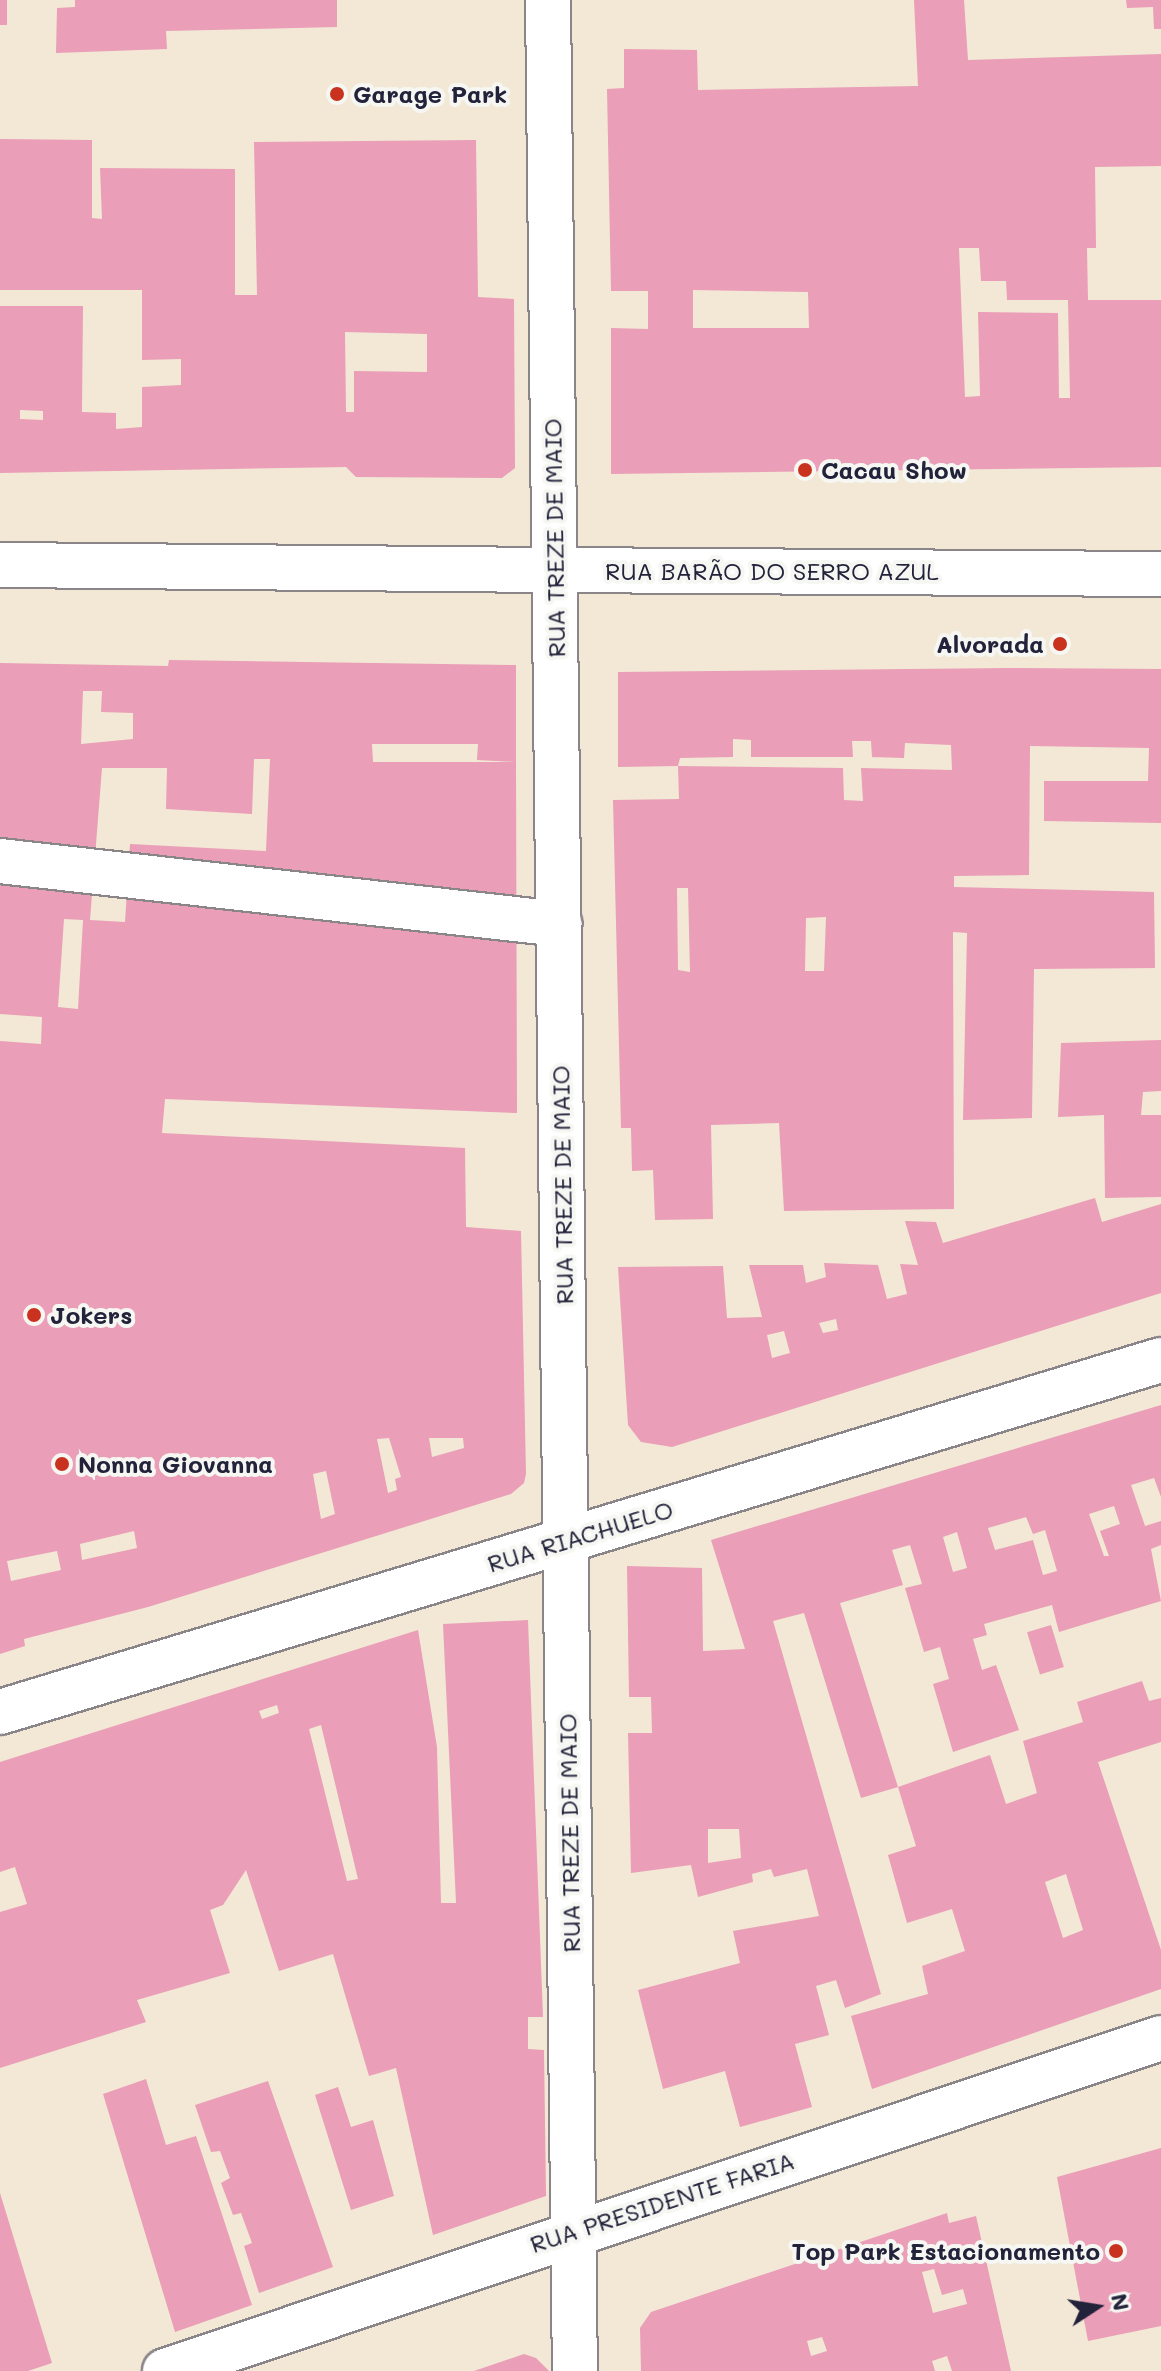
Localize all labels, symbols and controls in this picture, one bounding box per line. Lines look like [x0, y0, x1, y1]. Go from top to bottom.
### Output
place label: Garage Park [353, 80, 507, 108]
marker: Garage Park [328, 85, 346, 103]
street label: RUA TREZE DE MAIO [538, 418, 570, 658]
place label: Cacau Show [821, 456, 967, 484]
marker: Cacau Show [796, 461, 814, 479]
street label: RUA BARÃO DO SERRO AZUL [605, 557, 939, 585]
place label: Alvorada [936, 630, 1044, 658]
marker: Alvorada [1051, 635, 1069, 653]
street label: RUA TREZE DE MAIO [546, 1065, 578, 1305]
place label: Jokers [50, 1301, 132, 1329]
marker: Jokers [25, 1306, 43, 1324]
place label: Nonna Giovanna [78, 1450, 273, 1478]
marker: Nonna Giovanna [53, 1455, 71, 1473]
street label: RUA RIACHUELO [484, 1494, 676, 1578]
street label: RUA TREZE DE MAIO [553, 1713, 585, 1953]
street label: RUA PRESIDENTE FARIA [526, 2146, 798, 2258]
place label: Top Park Estacionamento [792, 2237, 1100, 2265]
marker: Top Park Estacionamento [1107, 2242, 1125, 2260]
north arrow [1057, 2267, 1137, 2347]
text: N [1105, 2291, 1137, 2313]

